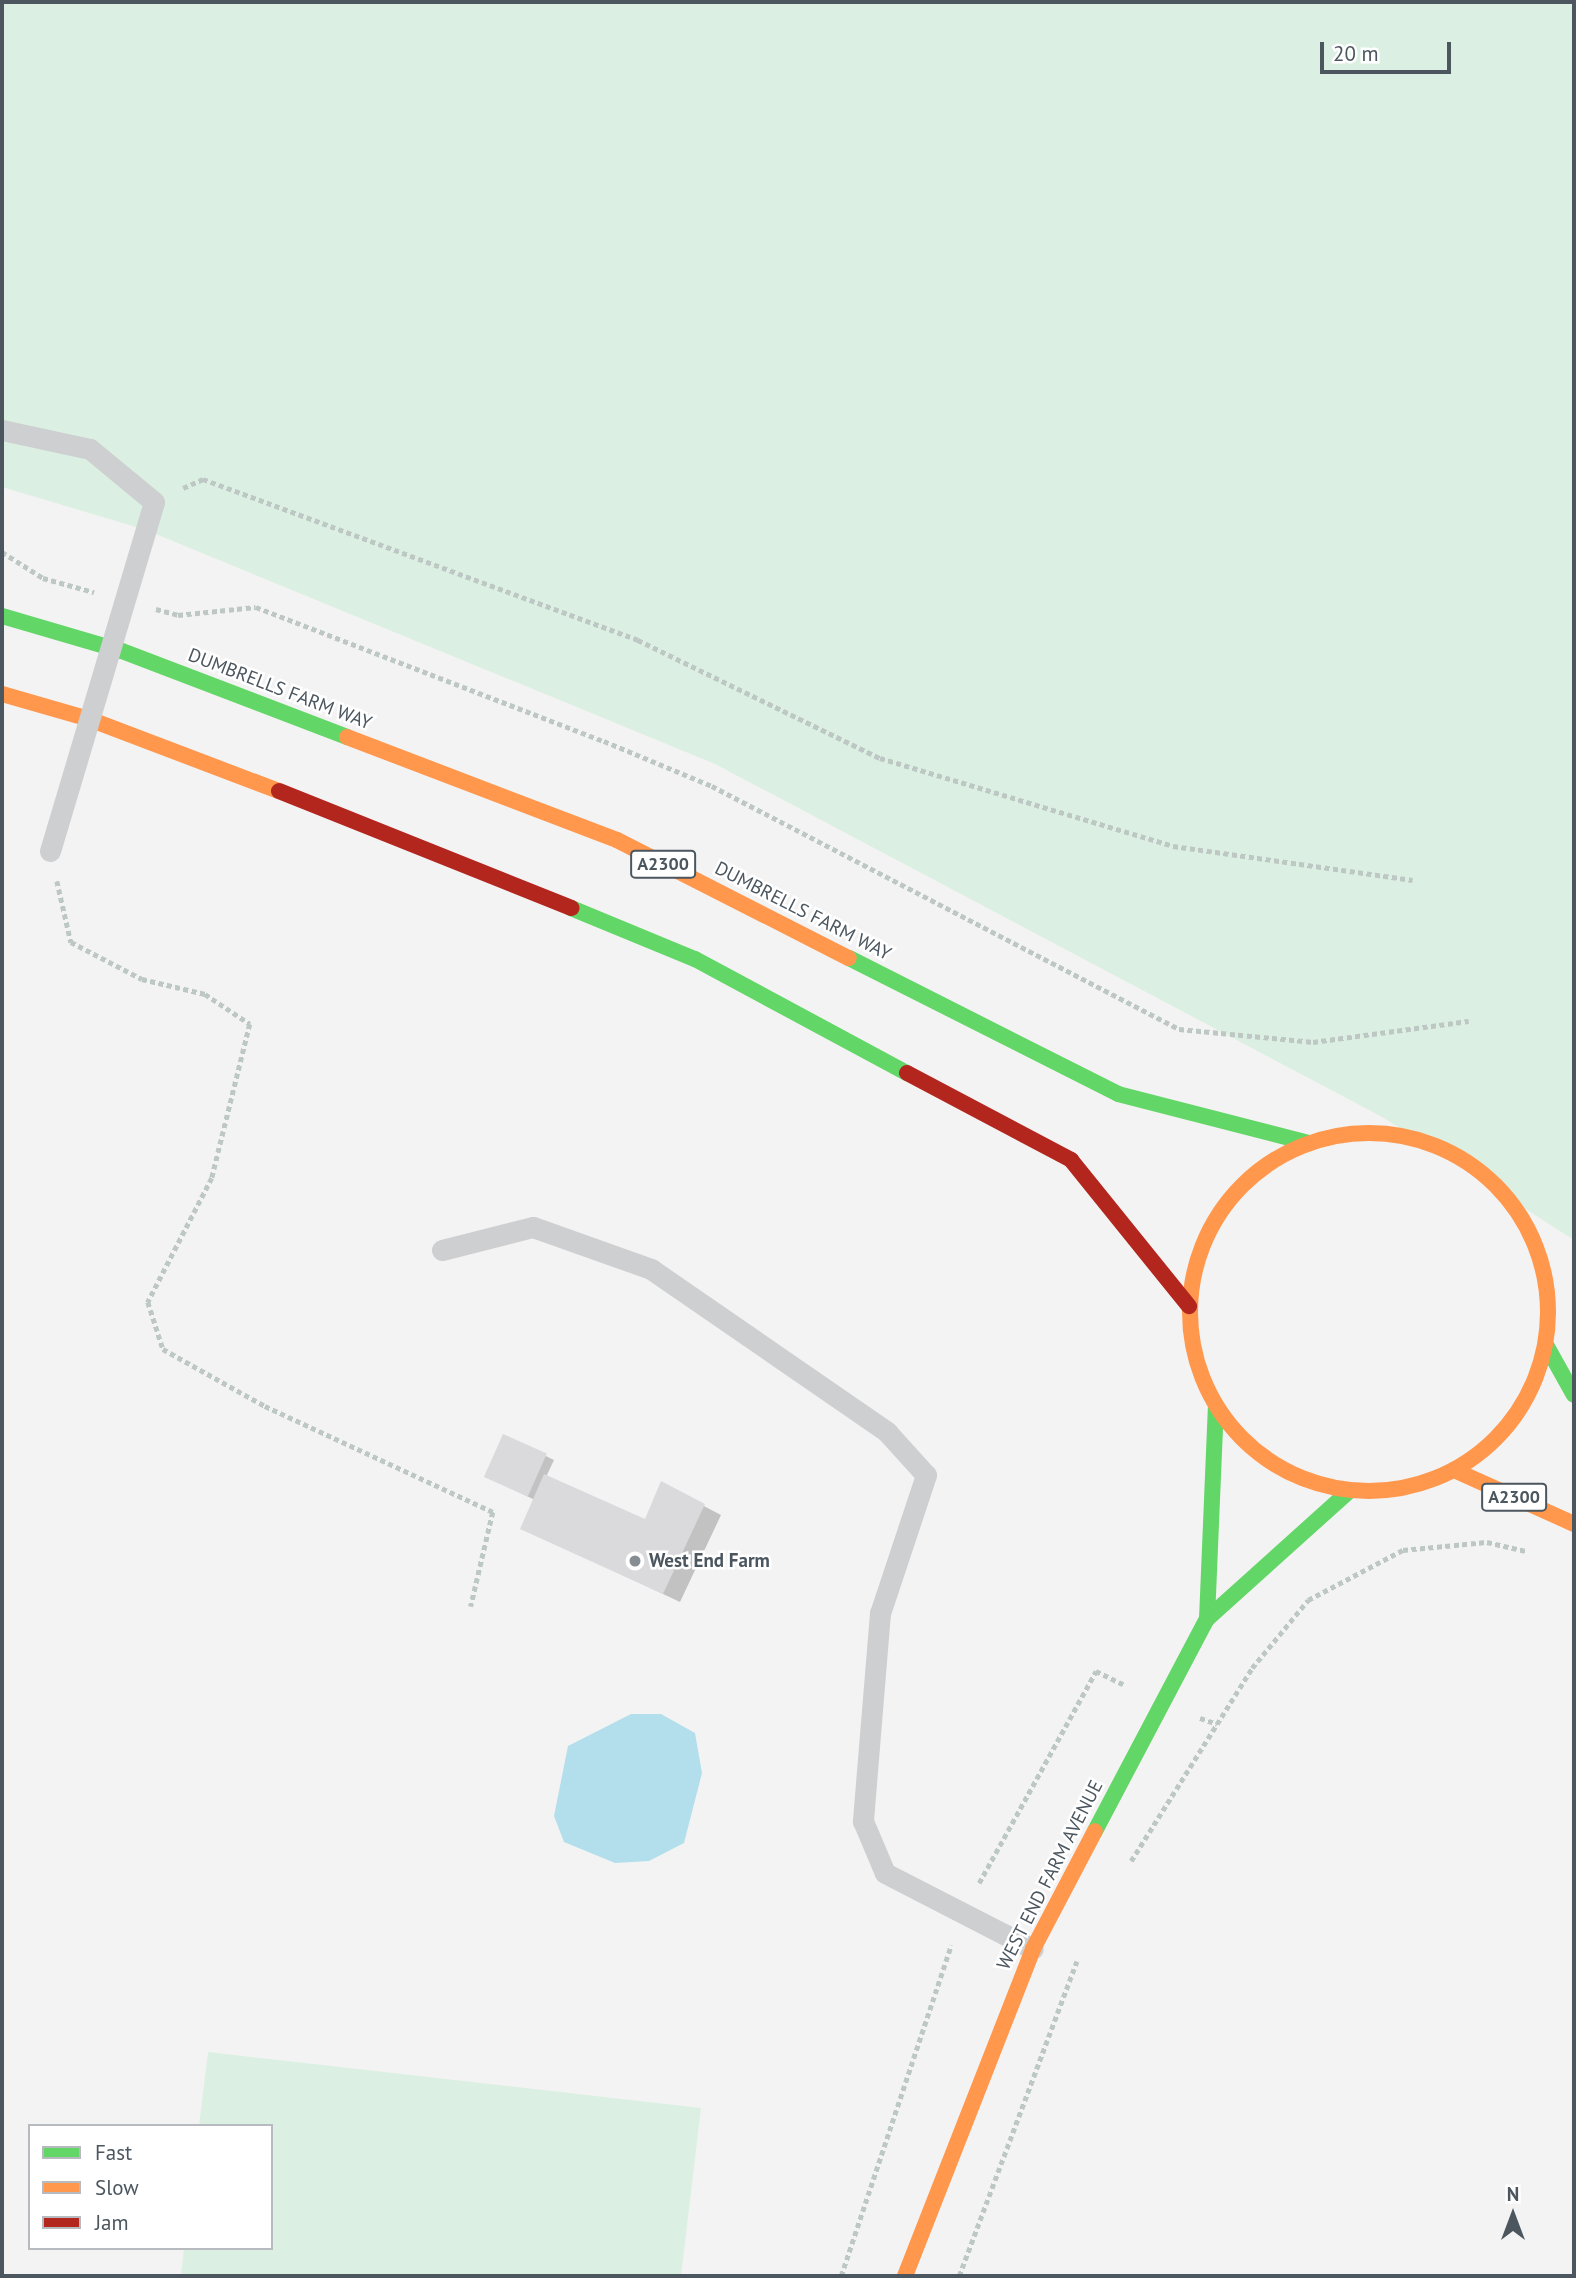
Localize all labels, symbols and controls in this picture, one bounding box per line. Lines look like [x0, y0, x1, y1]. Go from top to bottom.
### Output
scale bar [1324, 28, 1455, 72]
text: 20 m [1333, 40, 1379, 67]
street label: DUMBRELLS FARM WAY [185, 643, 375, 735]
road number: A2300 [630, 850, 696, 878]
street label: DUMBRELLS FARM WAY [711, 857, 895, 965]
road number: A2300 [1481, 1482, 1547, 1512]
place label: West End Farm [649, 1550, 770, 1572]
marker: West End Farm [627, 1553, 643, 1569]
street label: WEST END FARM AVENUE [992, 1776, 1108, 1974]
legend [28, 2124, 273, 2250]
text: Fast [95, 2139, 132, 2166]
text: Slow [95, 2174, 139, 2201]
north arrow [1478, 2180, 1548, 2250]
text: N [1507, 2182, 1519, 2206]
text: Jam [95, 2209, 129, 2236]

